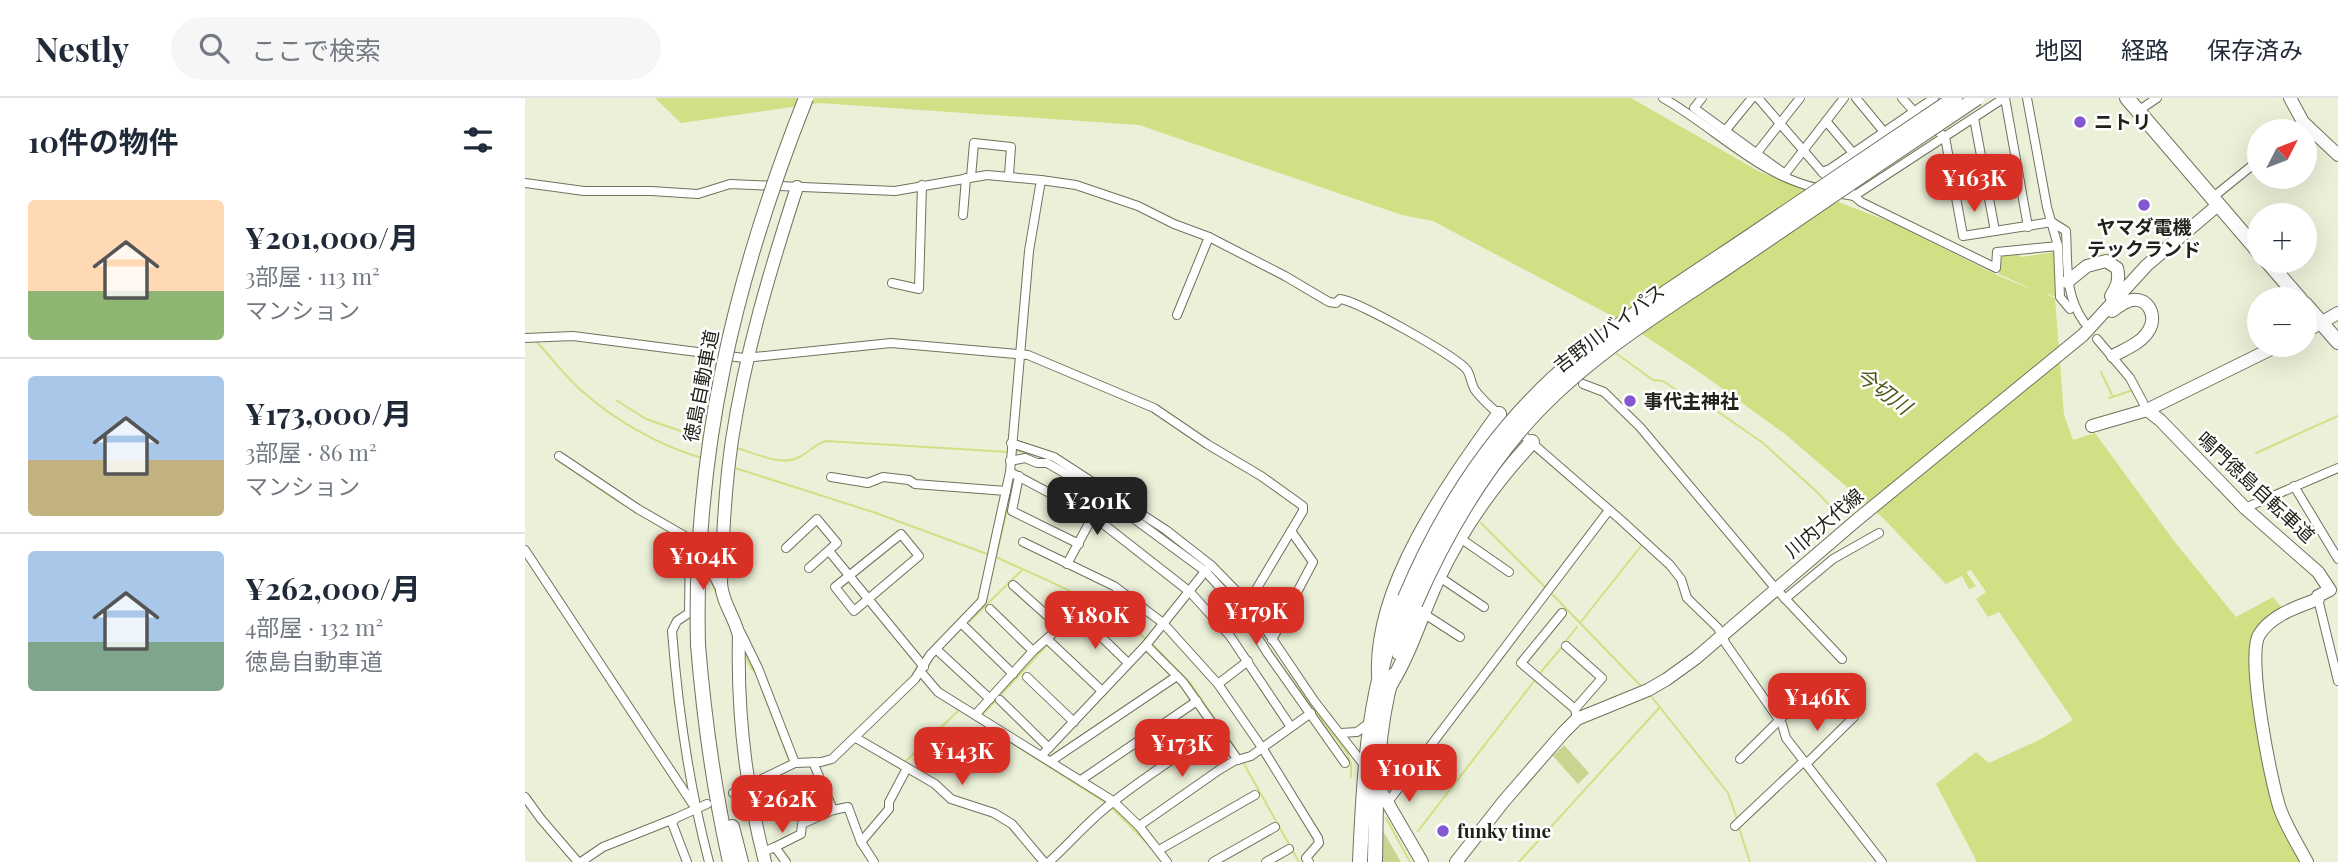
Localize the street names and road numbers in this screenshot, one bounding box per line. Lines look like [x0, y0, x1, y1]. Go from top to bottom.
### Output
street label: 吉野川バイパス [1548, 277, 1669, 377]
street label: 徳島自動車道 [676, 327, 724, 444]
street label: 鳴門徳島自転車道 [2192, 425, 2321, 548]
street label: 川内大代線 [1779, 482, 1868, 563]

